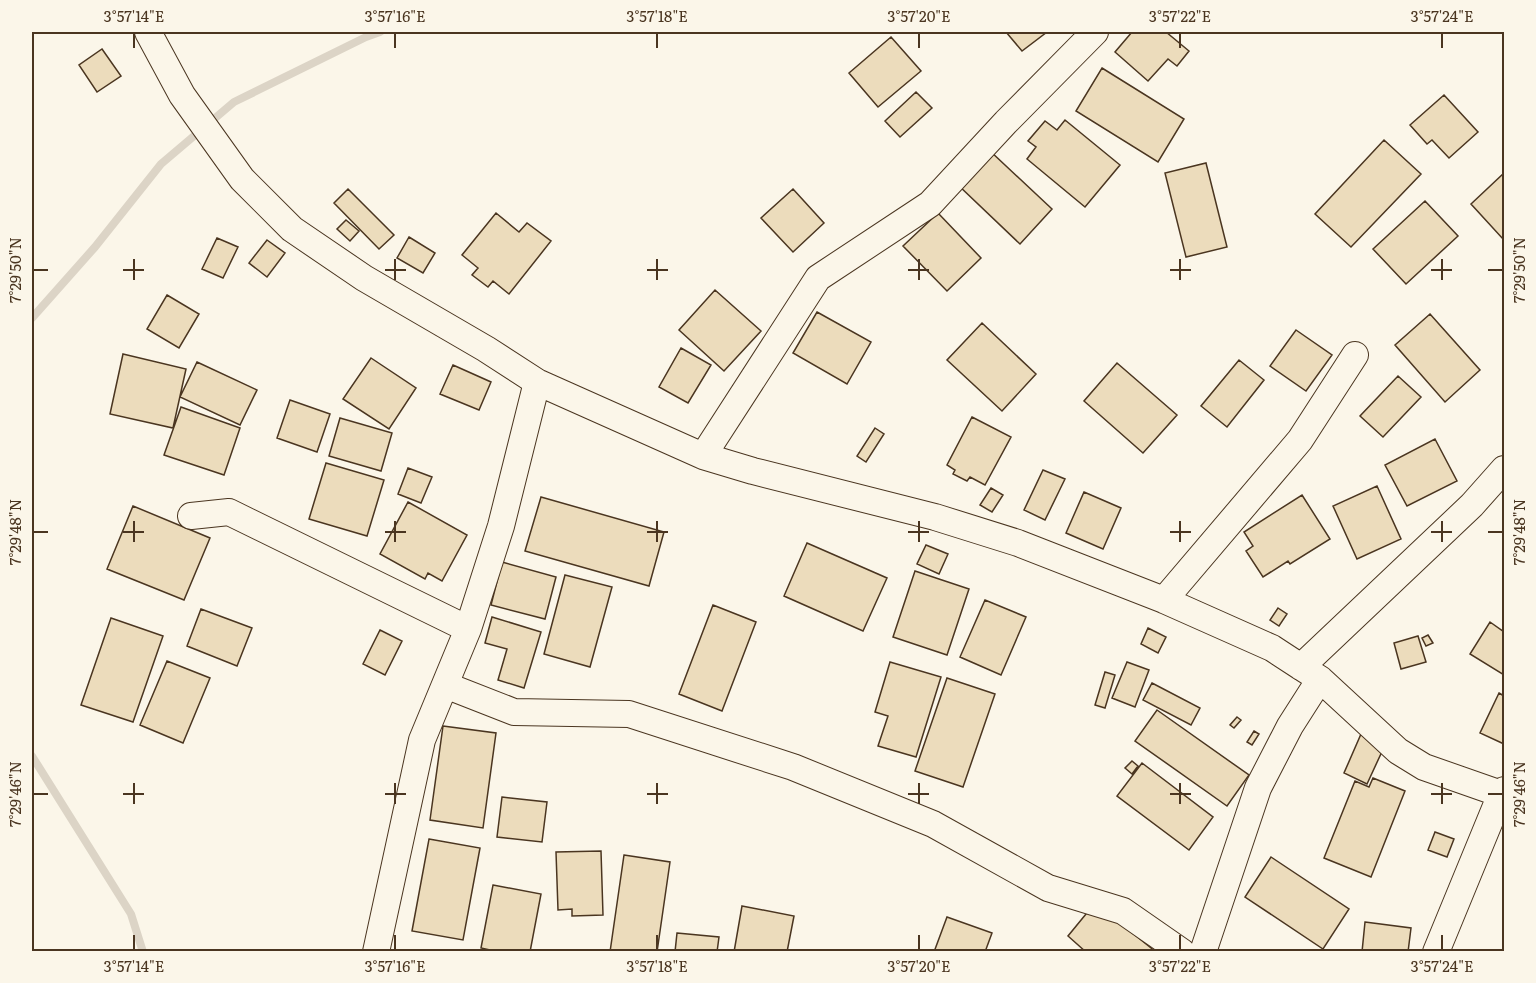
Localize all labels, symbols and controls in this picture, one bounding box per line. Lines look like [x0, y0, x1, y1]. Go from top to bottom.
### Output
text: 3°57'14"E [104, 4, 164, 27]
text: 3°57'16"E [364, 4, 426, 27]
text: 3°57'18"E [626, 4, 688, 27]
text: 3°57'20"E [887, 4, 951, 27]
text: 3°57'22"E [1149, 4, 1211, 27]
text: 3°57'24"E [1411, 4, 1473, 27]
text: 7°29'50"N [3, 237, 26, 303]
text: 7°29'50"N [1507, 237, 1530, 303]
text: 7°29'48"N [3, 499, 26, 565]
text: 7°29'48"N [1507, 499, 1530, 565]
text: 7°29'46"N [3, 761, 26, 827]
text: 7°29'46"N [1507, 761, 1530, 827]
text: 3°57'14"E [104, 954, 164, 977]
text: 3°57'16"E [364, 954, 426, 977]
text: 3°57'18"E [626, 954, 688, 977]
text: 3°57'20"E [887, 954, 951, 977]
text: 3°57'22"E [1149, 954, 1211, 977]
text: 3°57'24"E [1411, 954, 1473, 977]

